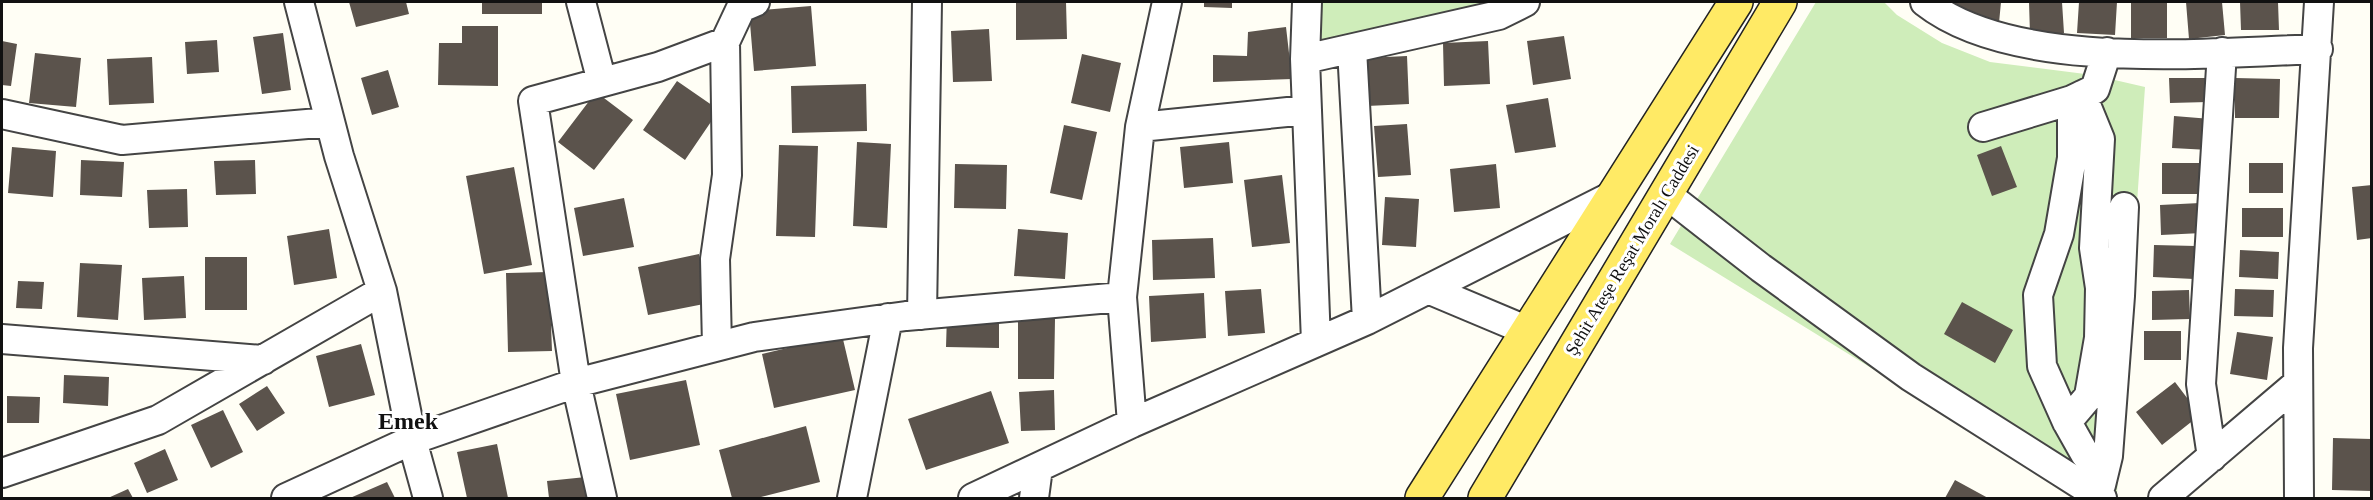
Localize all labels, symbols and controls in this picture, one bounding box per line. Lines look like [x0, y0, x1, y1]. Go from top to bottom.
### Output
street label: Şehit Ateşe Reşat Moralı Caddesi [1561, 141, 1703, 359]
district label: Emek [378, 408, 439, 434]

